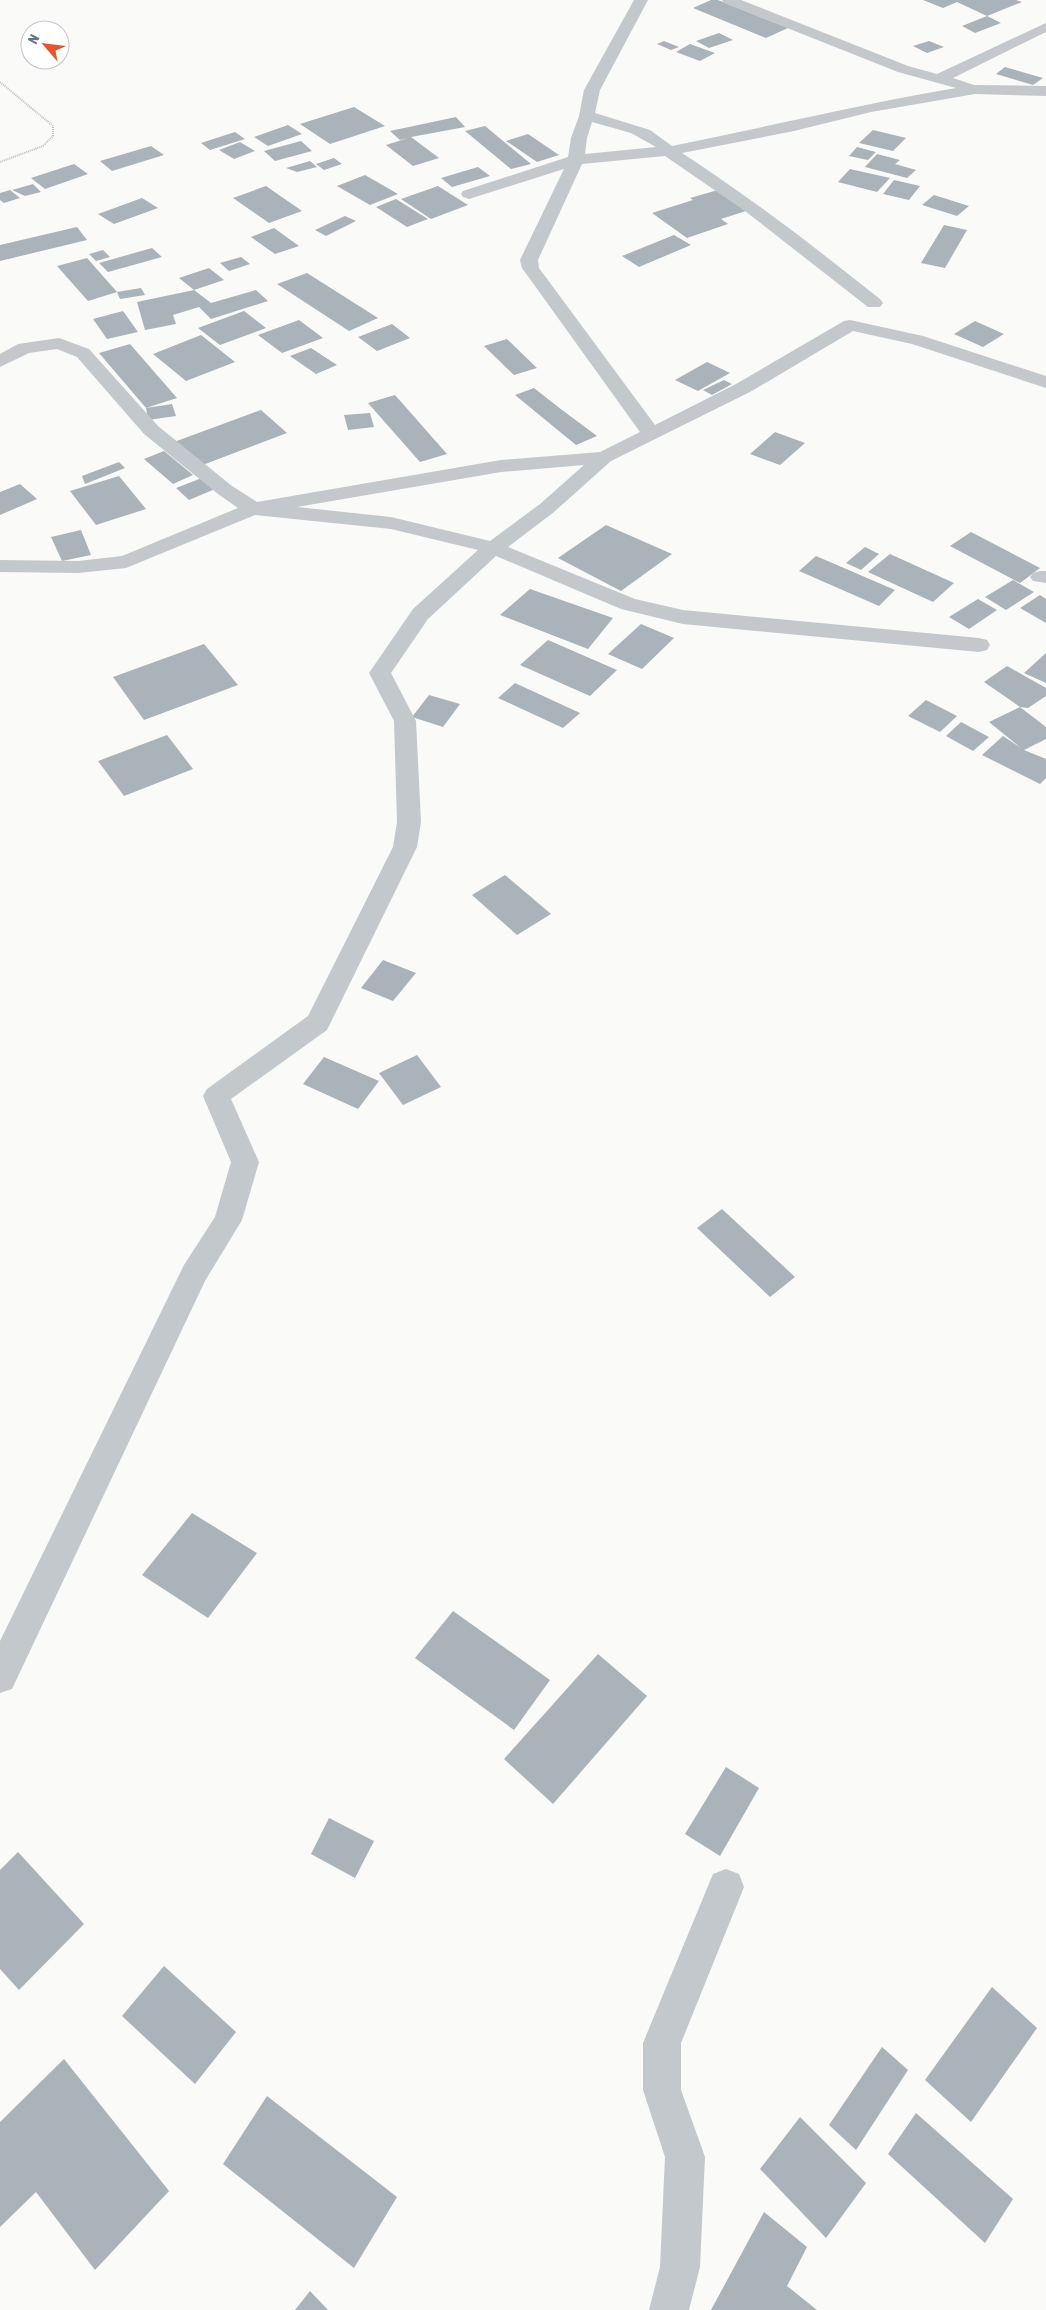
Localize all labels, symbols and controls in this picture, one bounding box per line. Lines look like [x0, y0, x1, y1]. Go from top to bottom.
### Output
north arrow [20, 20, 70, 70]
text: N [25, 31, 43, 46]

